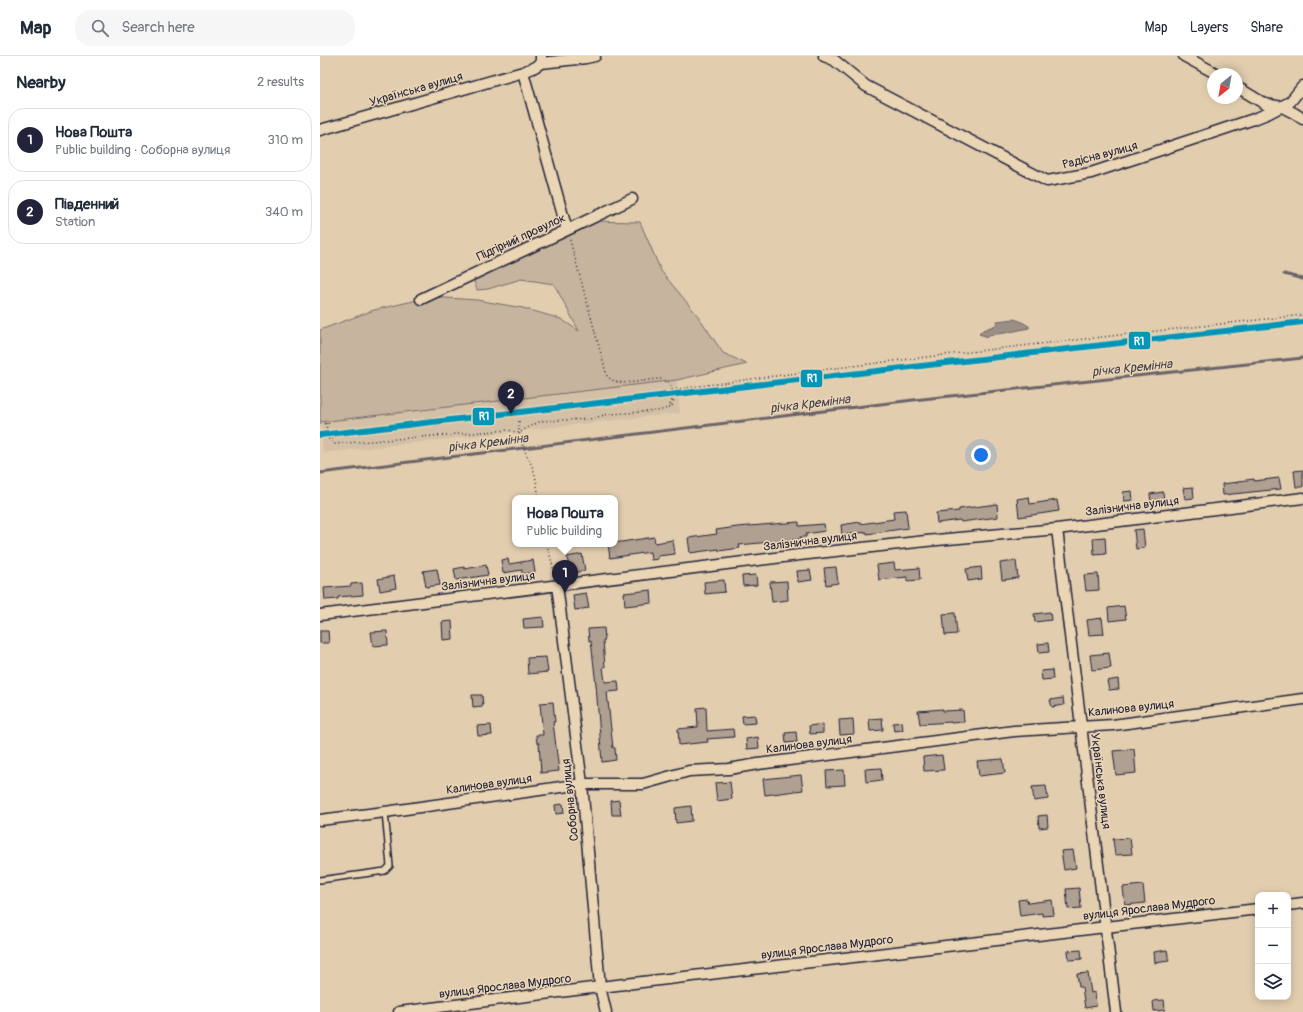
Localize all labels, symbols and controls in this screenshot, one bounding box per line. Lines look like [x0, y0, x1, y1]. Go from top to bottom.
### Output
search box [75, 10, 355, 46]
text: Map [20, 16, 51, 40]
icon: search [89, 17, 111, 39]
text: Search here [121, 18, 195, 37]
text: Map [1145, 19, 1168, 36]
text: Layers [1190, 19, 1228, 36]
text: Share [1250, 19, 1283, 36]
north arrow [1207, 68, 1243, 104]
street label: Українська вулиця [368, 69, 465, 110]
text: Nearby [16, 72, 65, 93]
text: 2 results [257, 74, 304, 90]
text: Нова Пошта [55, 123, 132, 142]
text: 1 [27, 132, 33, 148]
text: 310 m [267, 132, 303, 148]
street label: Радісна вулиця [1061, 138, 1140, 173]
text: Public building · Соборна вулиця [55, 142, 230, 158]
text: Південний [55, 195, 119, 214]
text: 2 [26, 204, 34, 220]
text: 340 m [265, 204, 303, 220]
street label: Підгірний провулок [474, 210, 568, 265]
text: Station [55, 214, 95, 230]
line badge: R1 [1128, 331, 1151, 350]
text: R1 [1134, 335, 1144, 348]
water label: річка Кремінна [1091, 356, 1174, 380]
line badge: R1 [800, 369, 823, 388]
text: R1 [807, 372, 817, 385]
pin: 2 [498, 381, 524, 414]
water label: річка Кремінна [769, 391, 852, 417]
line badge: R1 [472, 407, 495, 426]
text: R1 [479, 410, 489, 423]
water label: річка Кремінна [447, 430, 530, 456]
your location [971, 445, 991, 465]
street label: Залізнична вулиця [1084, 493, 1180, 520]
popup [512, 495, 618, 547]
text: Нова Пошта [526, 504, 604, 523]
text: Public building [526, 523, 602, 539]
street label: Залізнична вулиця [762, 528, 858, 555]
pin: 1 [552, 560, 578, 593]
street label: Залізнична вулиця [440, 568, 536, 595]
street label: Калинова вулиця [1087, 696, 1175, 720]
street label: Калинова вулиця [765, 732, 853, 757]
street label: Українська вулиця [1087, 732, 1114, 830]
street label: Соборна вулиця [559, 758, 582, 842]
street label: Калинова вулиця [445, 771, 533, 798]
map controls [1255, 892, 1291, 1000]
button: + [1255, 892, 1291, 928]
street label: вулиця Ярослава Мудрого [1082, 893, 1217, 924]
button: − [1255, 928, 1291, 964]
street label: вулиця Ярослава Мудрого [760, 932, 895, 963]
button: layers [1255, 964, 1291, 1000]
street label: вулиця Ярослава Мудрого [438, 971, 573, 1002]

